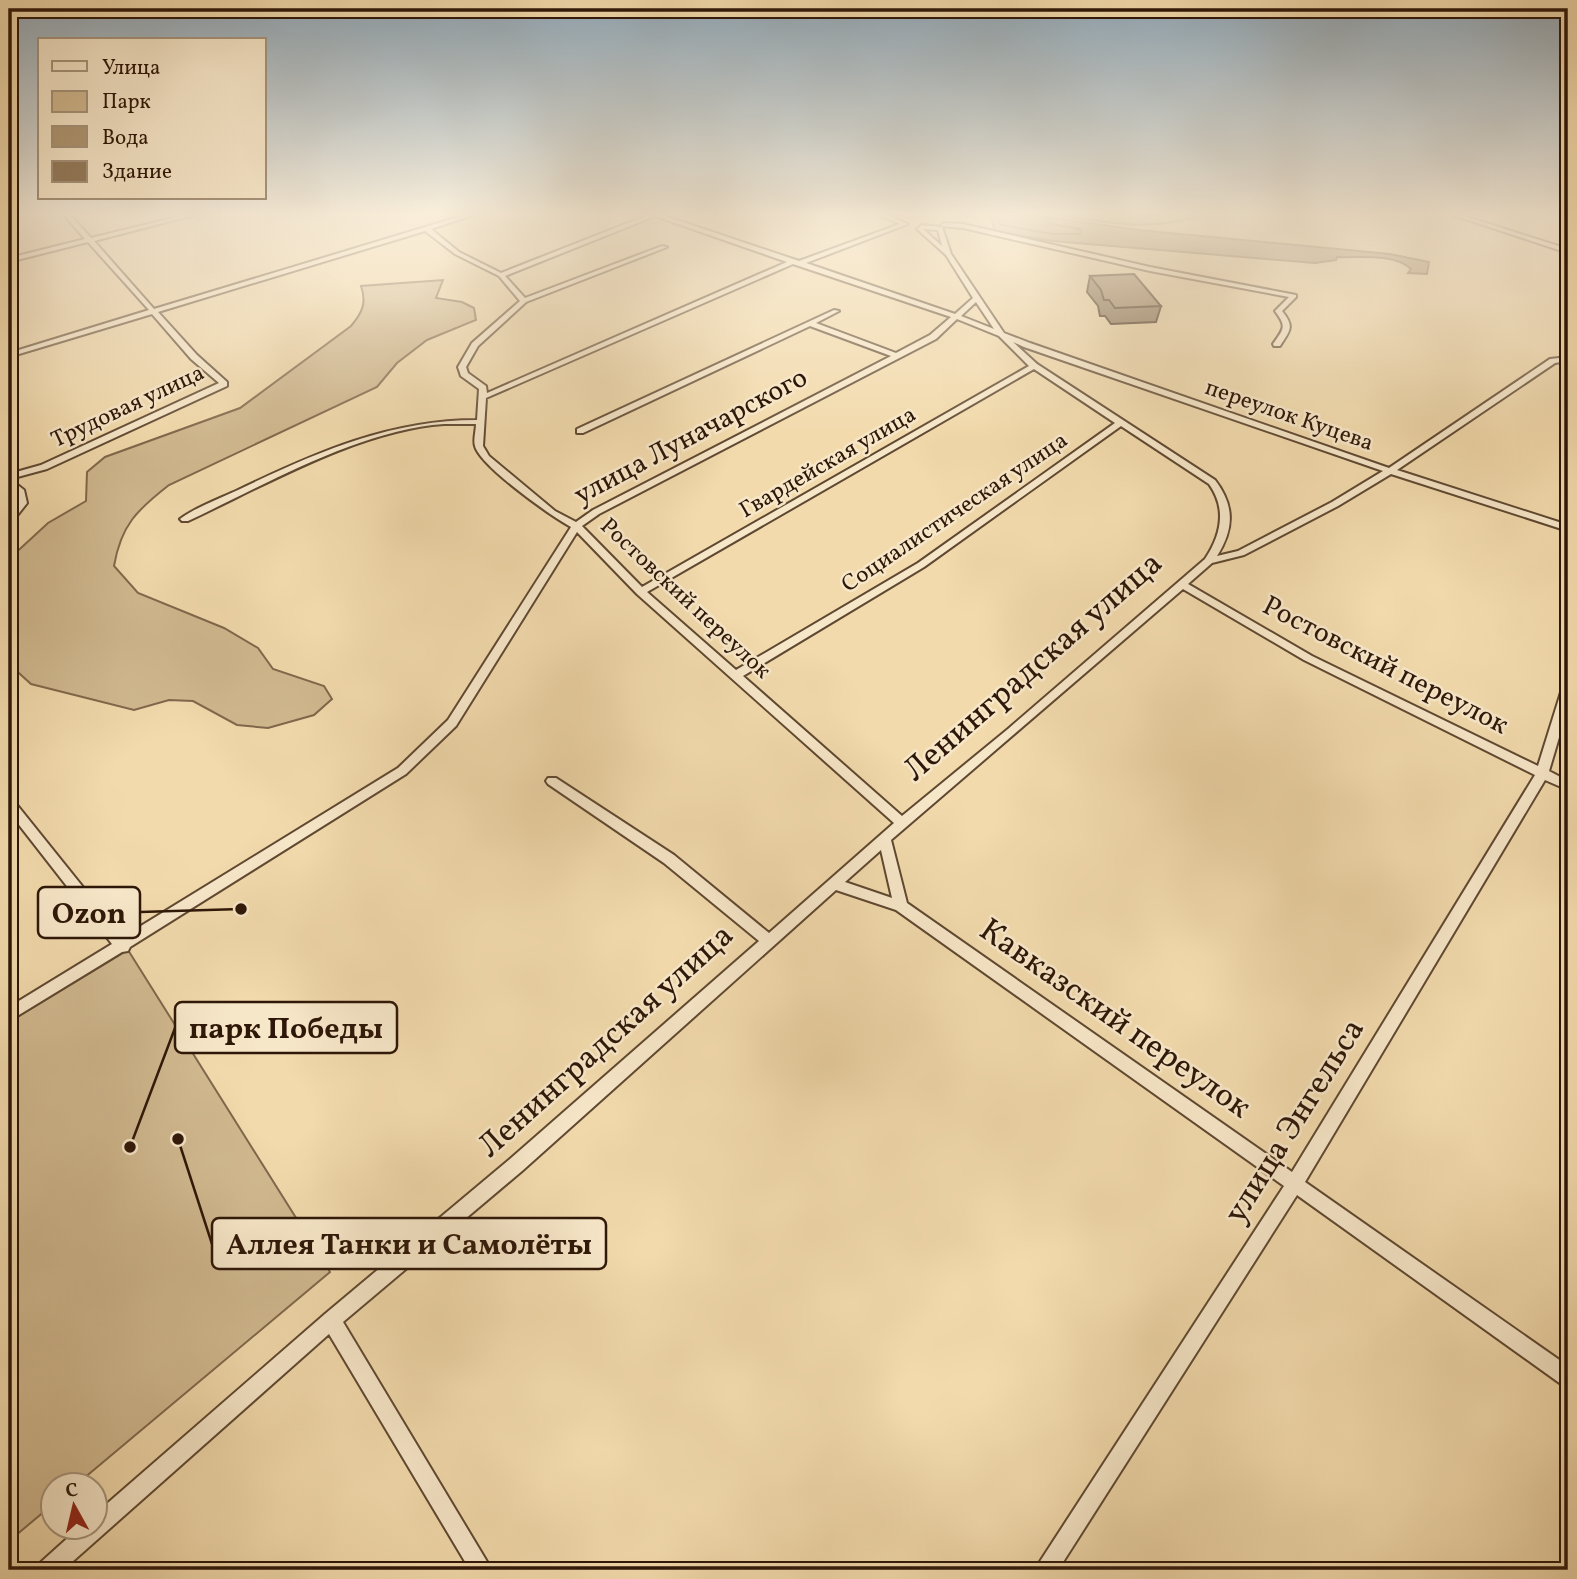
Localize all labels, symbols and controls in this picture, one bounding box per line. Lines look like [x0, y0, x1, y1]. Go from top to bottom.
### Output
legend [38, 38, 266, 200]
text: Улица [102, 54, 160, 83]
text: Парк [102, 88, 151, 117]
text: Вода [102, 124, 149, 153]
text: Здание [102, 158, 172, 187]
street label: Трудовая улица [46, 358, 210, 456]
street label: улица Луначарского [567, 359, 815, 515]
street label: переулок Куцева [1200, 372, 1378, 460]
street label: Гвардейская улица [734, 399, 922, 527]
street label: Социалистическая улица [836, 425, 1074, 601]
street label: Ростовский переулок [593, 511, 777, 687]
street label: Ленинградская улица [894, 542, 1174, 794]
street label: Ростовский переулок [1255, 587, 1515, 745]
callout: Ozon [38, 887, 140, 938]
text: Ozon [52, 894, 126, 936]
street label: Кавказский переулок [969, 909, 1259, 1131]
street label: Ленинградская улица [469, 914, 745, 1170]
callout: парк Победы [175, 1002, 397, 1053]
text: парк Победы [189, 1009, 383, 1051]
street label: улица Энгельса [1215, 1011, 1377, 1233]
callout: Аллея Танки и Самолёты [212, 1218, 606, 1269]
text: Аллея Танки и Самолёты [226, 1225, 592, 1267]
north arrow [38, 1470, 108, 1540]
text: С [64, 1477, 80, 1505]

